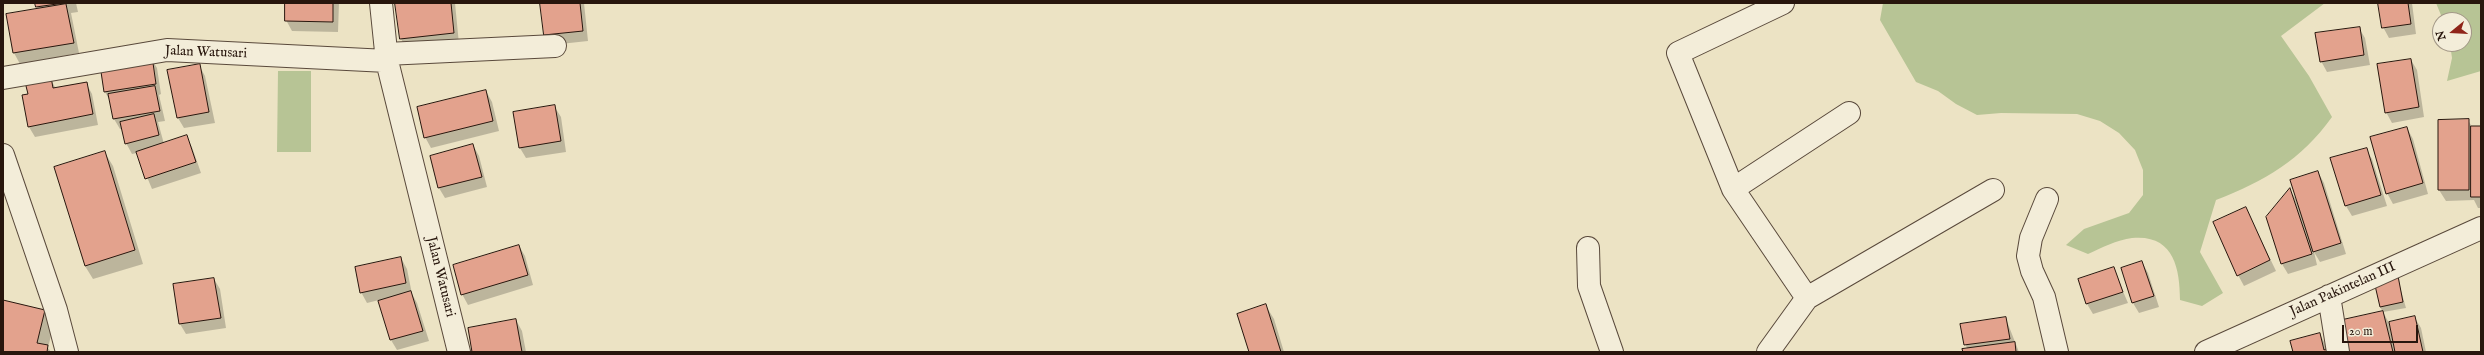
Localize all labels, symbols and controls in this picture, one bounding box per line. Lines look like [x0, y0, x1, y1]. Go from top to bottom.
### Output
north arrow [2432, 12, 2472, 52]
text: N [2433, 29, 2450, 42]
street label: Jalan Watusari [165, 43, 247, 63]
street label: Jalan Watusari [422, 235, 458, 319]
street label: Jalan Pakintelan III [2287, 259, 2399, 321]
scale bar [2344, 317, 2420, 343]
text: 20 m [2349, 324, 2372, 339]

